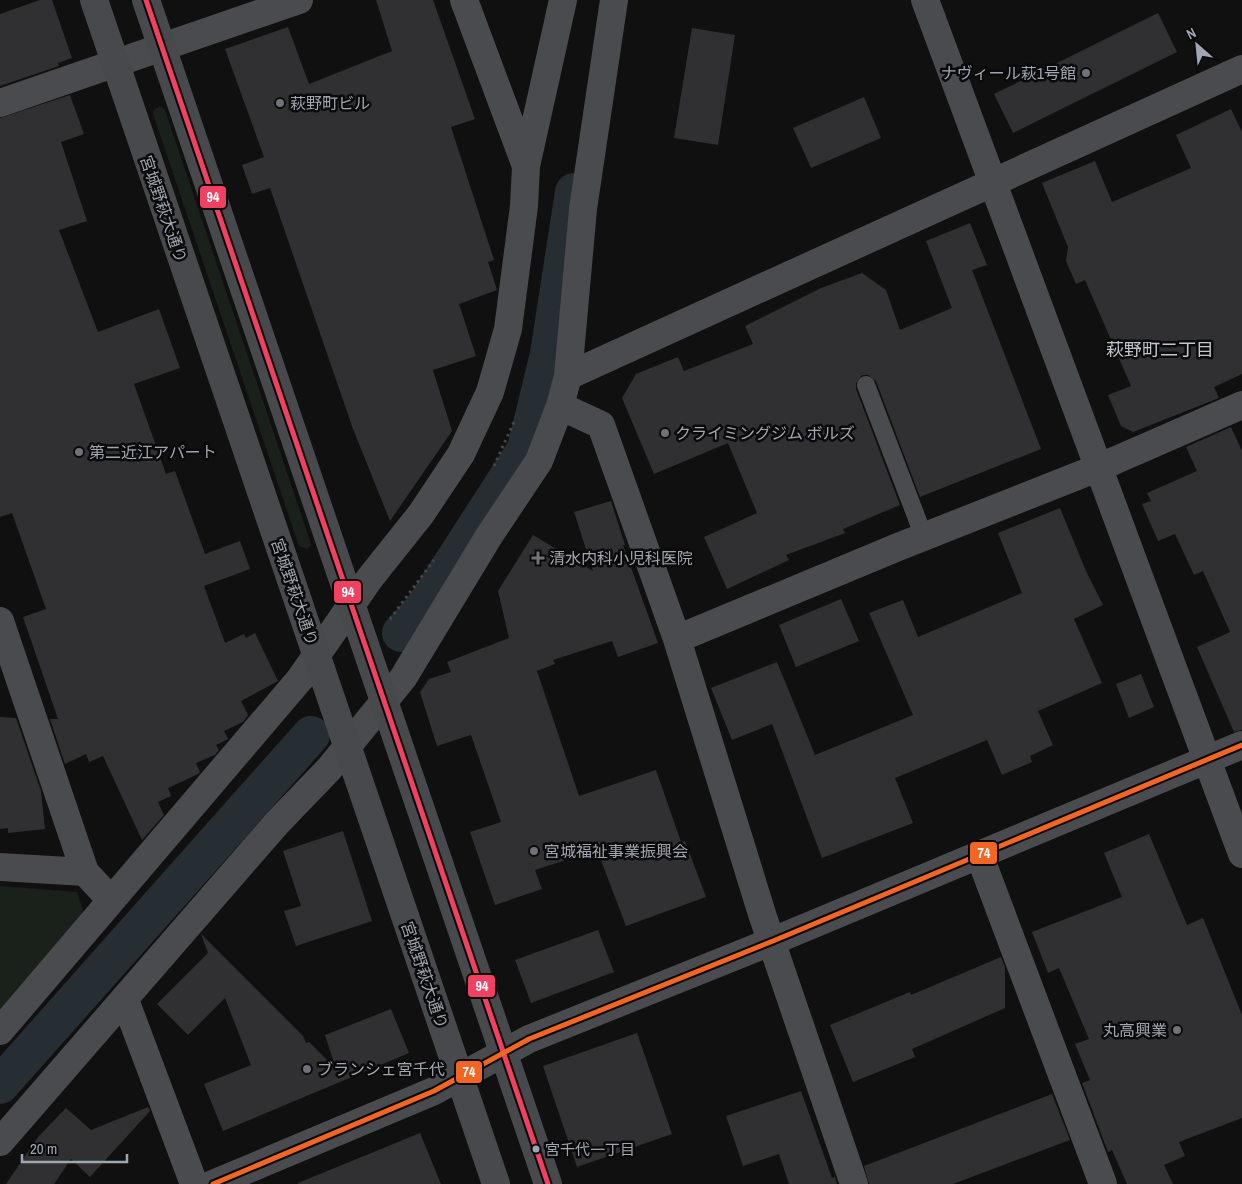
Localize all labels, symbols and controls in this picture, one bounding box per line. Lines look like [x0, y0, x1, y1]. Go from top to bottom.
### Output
north arrow [1172, 20, 1222, 70]
text: N [1183, 24, 1199, 43]
place label: ナヴィール萩1号館 [941, 62, 1076, 84]
marker: ナヴィール萩1号館 [1080, 67, 1092, 79]
place label: 萩野町ビル [290, 92, 370, 114]
marker: 萩野町ビル [274, 97, 286, 109]
street label: 宮城野萩大通り [135, 152, 193, 266]
line badge: 94 [199, 185, 227, 209]
text: 94 [207, 188, 220, 206]
district label: 萩野町二丁目 [1106, 337, 1214, 362]
place label: クライミングジム ボルズ [675, 422, 855, 444]
marker: クライミングジム ボルズ [659, 427, 671, 439]
place label: 第二近江アパート [89, 441, 217, 463]
marker: 第二近江アパート [73, 446, 85, 458]
street label: 宮城野萩大通り [266, 535, 324, 649]
place label: 清水内科小児科医院 [549, 547, 693, 569]
marker: 清水内科小児科医院 [531, 551, 545, 565]
line badge: 94 [333, 580, 362, 604]
text: 94 [342, 583, 355, 601]
place label: 宮城福祉事業振興会 [544, 840, 688, 862]
line badge: 74 [969, 841, 998, 865]
text: 74 [978, 844, 991, 862]
marker: 宮城福祉事業振興会 [528, 845, 540, 857]
street label: 宮城野萩大通り [396, 918, 454, 1032]
line badge: 94 [467, 974, 496, 998]
text: 94 [476, 977, 489, 995]
place label: 丸高興業 [1103, 1019, 1167, 1041]
marker: 丸高興業 [1171, 1024, 1183, 1036]
place label: ブランシェ宮千代 [317, 1058, 445, 1080]
line badge: 74 [455, 1060, 483, 1084]
marker: ブランシェ宮千代 [301, 1063, 313, 1075]
text: 74 [463, 1063, 476, 1081]
scale bar [22, 1132, 128, 1164]
text: 20 m [30, 1138, 57, 1159]
place label: 宮千代一丁目 [545, 1139, 635, 1160]
marker: 宮千代一丁目 [531, 1144, 541, 1154]

